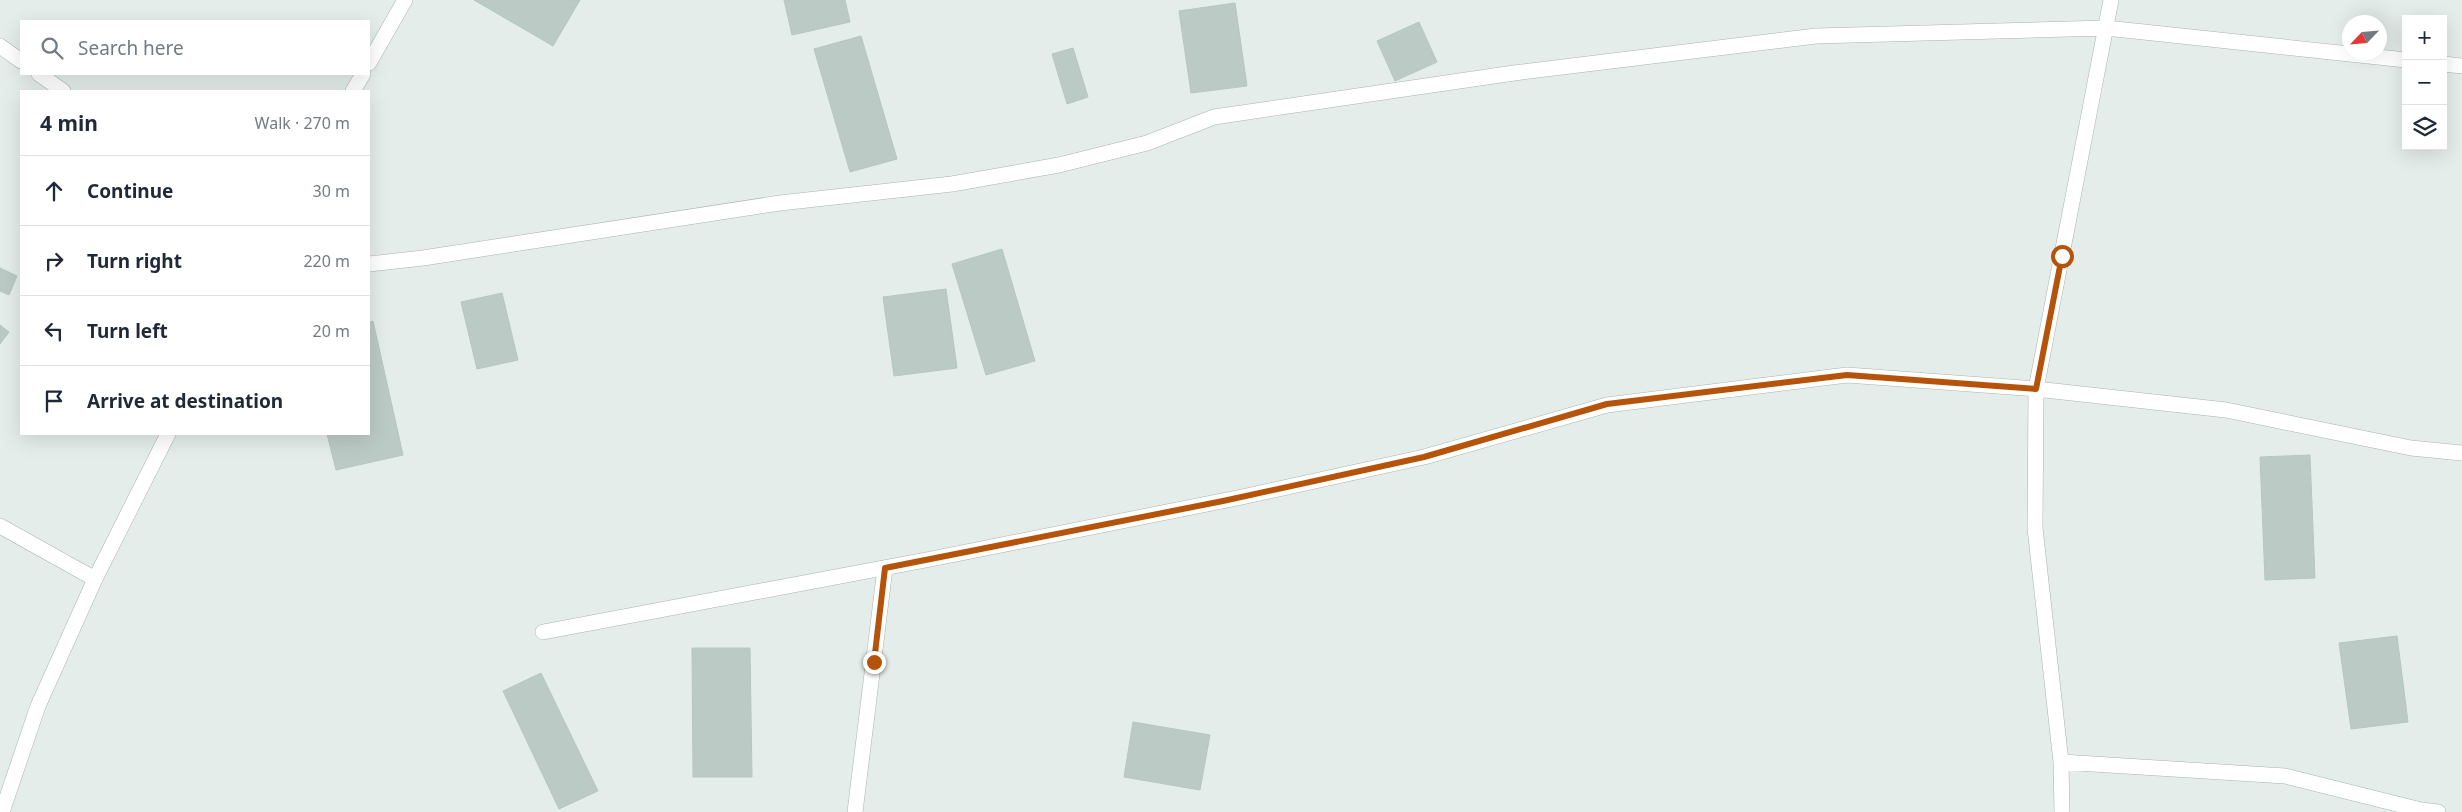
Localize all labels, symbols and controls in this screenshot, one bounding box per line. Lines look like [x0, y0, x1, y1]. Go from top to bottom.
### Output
north arrow [2342, 15, 2387, 60]
map controls [2402, 15, 2447, 150]
button: + [2402, 15, 2447, 60]
search box [20, 20, 370, 75]
icon: search [38, 34, 66, 62]
text: Search here [78, 35, 184, 61]
button: − [2402, 60, 2447, 105]
button: layers [2402, 105, 2447, 150]
text: 4 min [40, 109, 98, 137]
text: Walk · 270 m [255, 112, 350, 134]
icon: ahead [40, 177, 68, 205]
text: Continue [87, 178, 173, 204]
text: 30 m [313, 180, 350, 202]
route start [2051, 245, 2074, 268]
icon: right [40, 247, 68, 275]
text: Turn right [87, 248, 182, 274]
text: 220 m [303, 250, 350, 272]
icon: left [40, 317, 68, 345]
text: Turn left [87, 318, 168, 344]
text: 20 m [313, 320, 350, 342]
icon: arrive [40, 387, 68, 415]
text: Arrive at destination [87, 388, 283, 414]
route end [863, 651, 886, 674]

